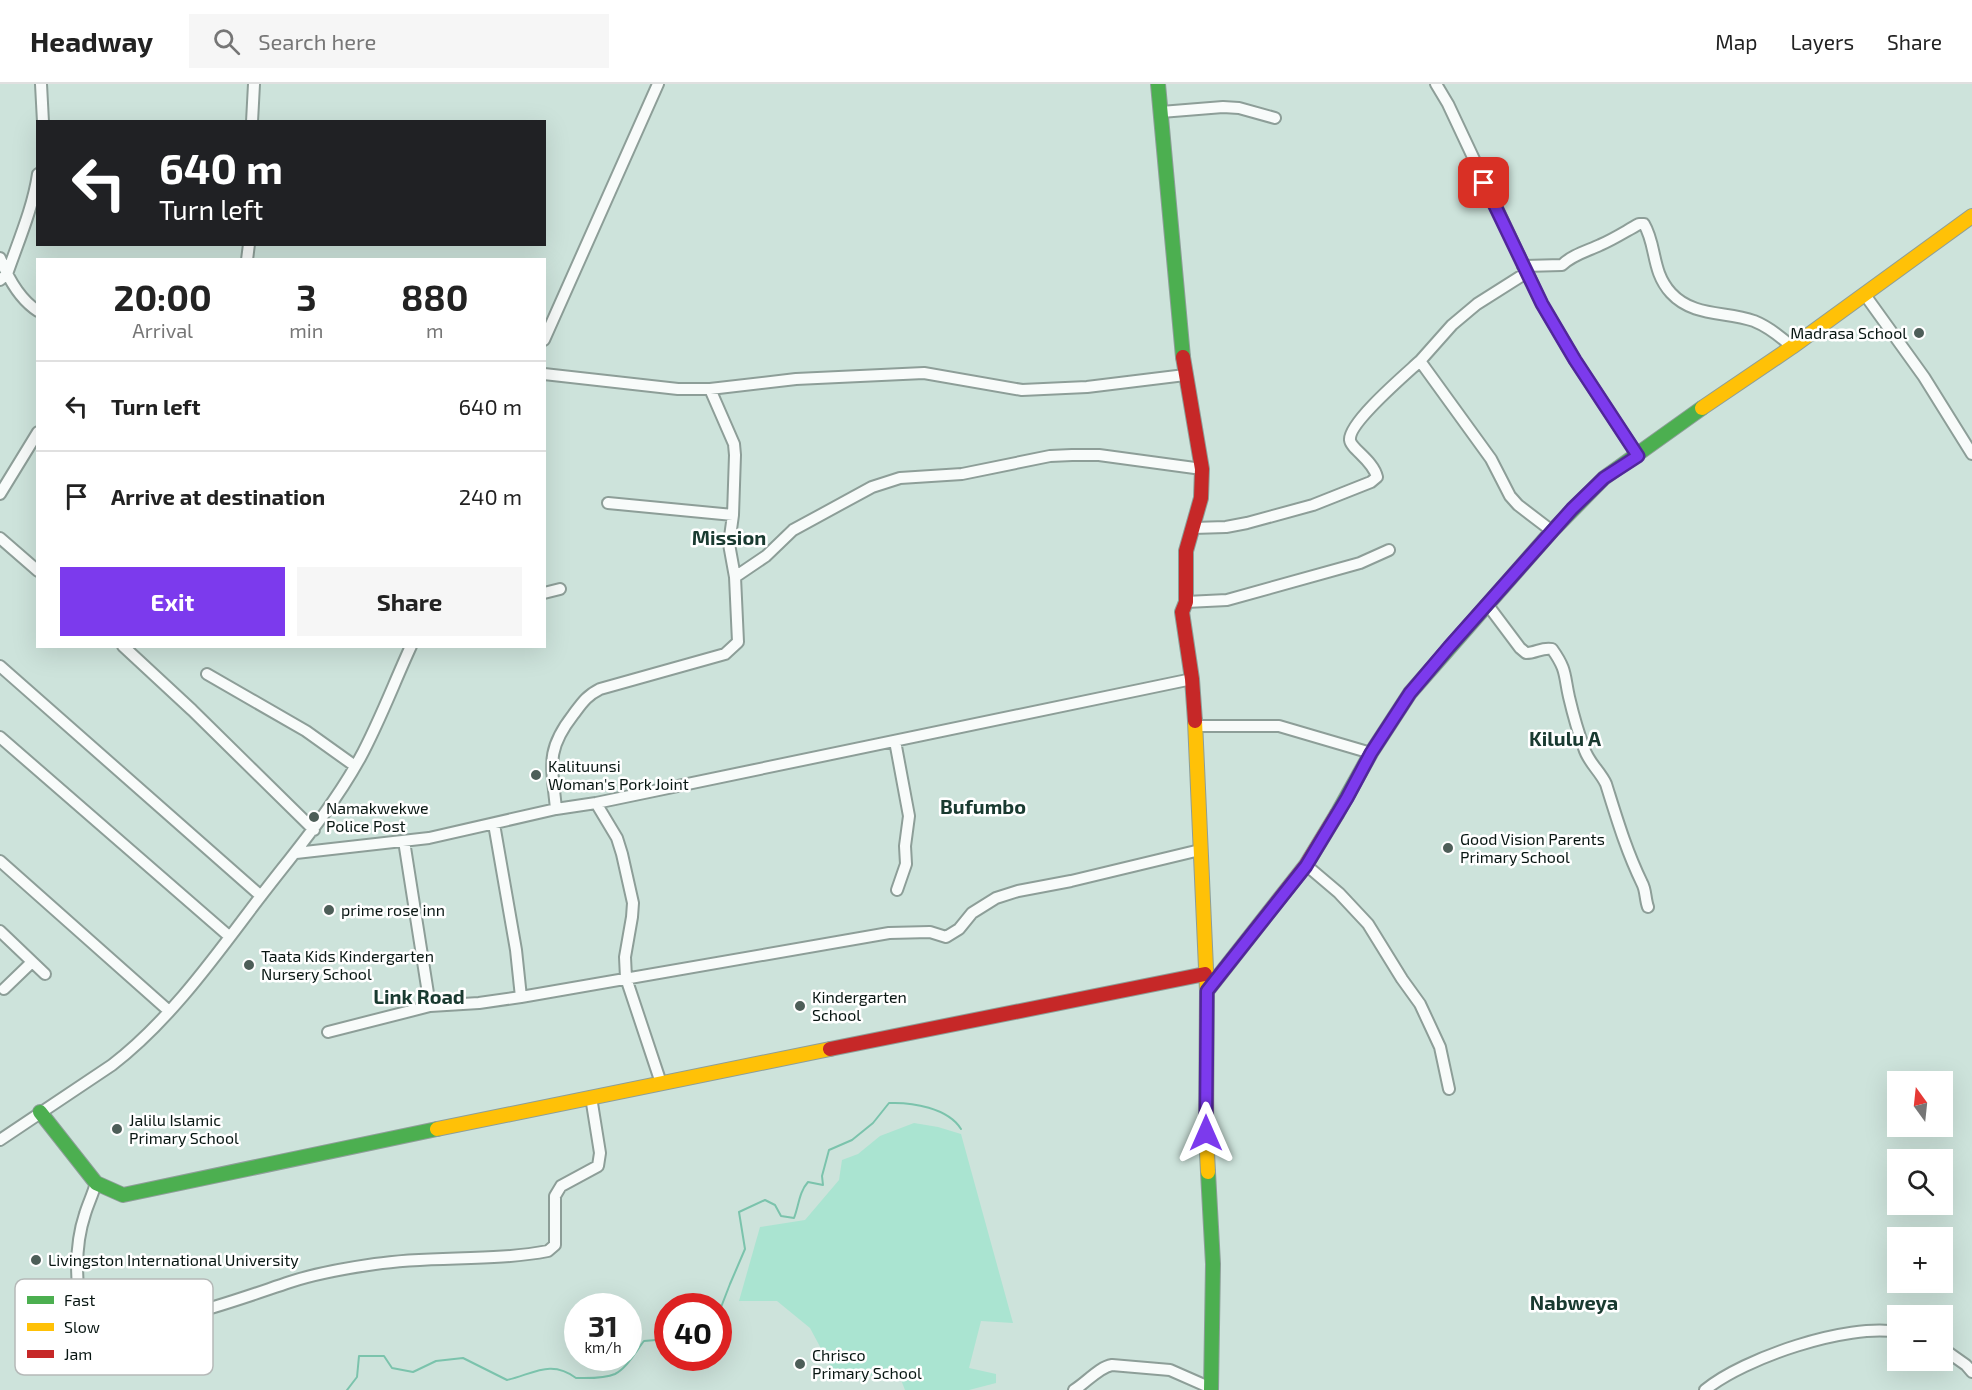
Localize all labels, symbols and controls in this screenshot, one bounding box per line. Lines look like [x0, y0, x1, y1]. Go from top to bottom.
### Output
search box [189, 14, 609, 68]
text: Headway [30, 24, 153, 58]
icon: search [210, 25, 243, 58]
text: Search here [258, 28, 376, 54]
text: Map [1715, 29, 1757, 54]
text: Layers [1790, 29, 1854, 54]
text: Share [1887, 29, 1942, 54]
text: 640 m [159, 142, 283, 192]
icon: left [60, 144, 138, 222]
pin [1458, 157, 1509, 208]
icon: arrive [1467, 166, 1500, 199]
text: Turn left [159, 193, 263, 225]
text: 20:00 [113, 275, 212, 318]
text: 3 [296, 275, 317, 318]
text: 880 [401, 275, 468, 318]
text: Arrival [132, 318, 193, 342]
text: min [289, 318, 323, 342]
text: m [426, 318, 443, 342]
place label: Madrasa School [1790, 323, 1907, 342]
marker: Madrasa School [1912, 326, 1926, 340]
icon: left [60, 390, 93, 423]
text: Turn left [111, 393, 200, 419]
text: 640 m [458, 393, 522, 419]
icon: arrive [60, 480, 93, 513]
text: Arrive at destination [111, 483, 325, 509]
text: 240 m [459, 483, 522, 509]
district label: Mission [692, 525, 766, 549]
button: Exit [60, 567, 285, 636]
button: Share [297, 567, 522, 636]
district label: Kilulu A [1529, 726, 1602, 750]
place label: Kalituunsi Woman's Pork Joint [548, 756, 689, 793]
marker: Kalituunsi Woman's Pork Joint [529, 768, 543, 782]
district label: Bufumbo [940, 794, 1026, 818]
place label: Namakwekwe Police Post [326, 798, 429, 835]
marker: Namakwekwe Police Post [307, 810, 321, 824]
place label: Good Vision Parents Primary School [1460, 829, 1605, 866]
marker: Good Vision Parents Primary School [1441, 841, 1455, 855]
place label: prime rose inn [341, 900, 445, 919]
marker: prime rose inn [322, 903, 336, 917]
place label: Taata Kids Kindergarten Nursery School [261, 946, 434, 983]
marker: Taata Kids Kindergarten Nursery School [242, 958, 256, 972]
district label: Link Road [373, 984, 465, 1008]
place label: Kindergarten School [812, 987, 907, 1024]
marker: Kindergarten School [793, 999, 807, 1013]
north arrow [1887, 1071, 1953, 1137]
map controls [1887, 1071, 1953, 1371]
position arrow [1174, 1101, 1238, 1165]
place label: Jalilu Islamic Primary School [129, 1110, 239, 1147]
marker: Jalilu Islamic Primary School [110, 1122, 124, 1136]
button: search [1887, 1149, 1953, 1215]
button: + [1887, 1227, 1953, 1293]
place label: Livingston International University [48, 1250, 299, 1269]
marker: Livingston International University [29, 1253, 43, 1267]
legend [15, 1279, 213, 1375]
text: Fast [64, 1290, 95, 1309]
district label: Nabweya [1530, 1290, 1618, 1315]
speed limit sign: 40 [654, 1293, 732, 1371]
button: − [1887, 1305, 1953, 1371]
text: 31 [588, 1307, 618, 1343]
text: Slow [64, 1317, 100, 1336]
text: km/h [584, 1338, 622, 1356]
text: Jam [64, 1344, 92, 1363]
place label: Chrisco Primary School [812, 1345, 922, 1382]
marker: Chrisco Primary School [793, 1357, 807, 1371]

